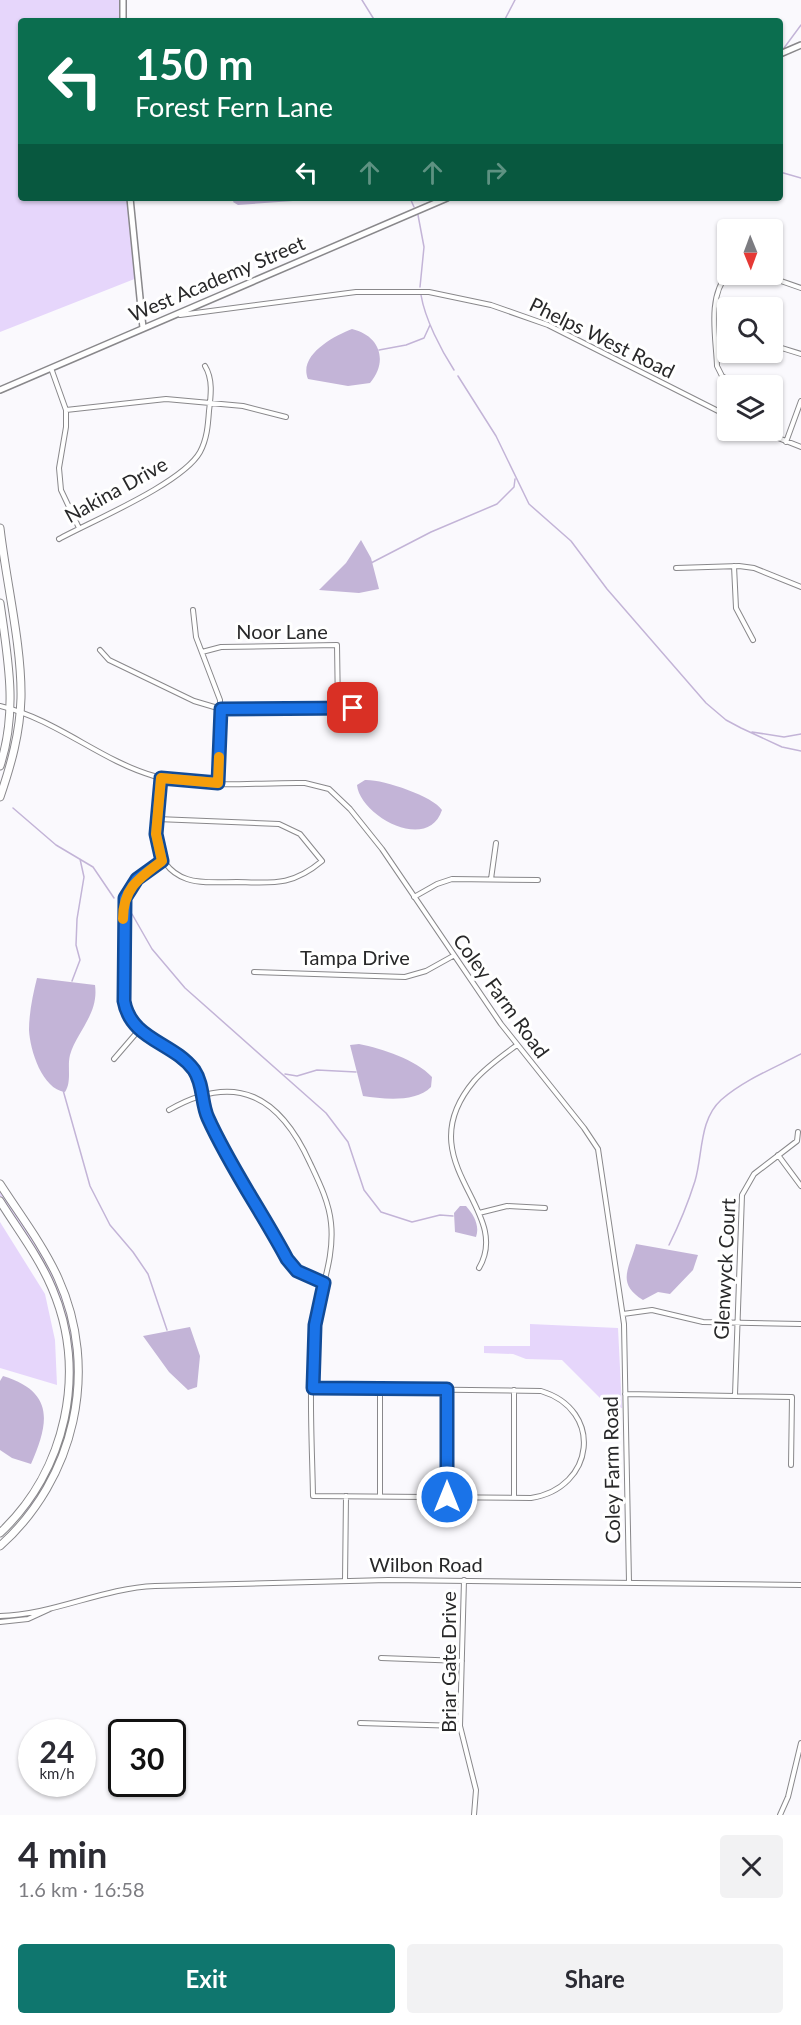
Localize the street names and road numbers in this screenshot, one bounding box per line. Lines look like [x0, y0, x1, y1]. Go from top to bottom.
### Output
street label: West Academy Street [125, 230, 308, 326]
street label: Phelps West Road [526, 292, 679, 383]
street label: Nakina Drive [60, 451, 171, 527]
street label: Noor Lane [236, 619, 328, 643]
street label: Coley Farm Road [449, 929, 555, 1062]
street label: Tampa Drive [300, 945, 410, 969]
street label: Glenwyck Court [708, 1198, 740, 1340]
street label: Coley Farm Road [598, 1396, 624, 1544]
street label: Wilbon Road [369, 1552, 483, 1576]
street label: Briar Gate Drive [436, 1591, 460, 1733]

